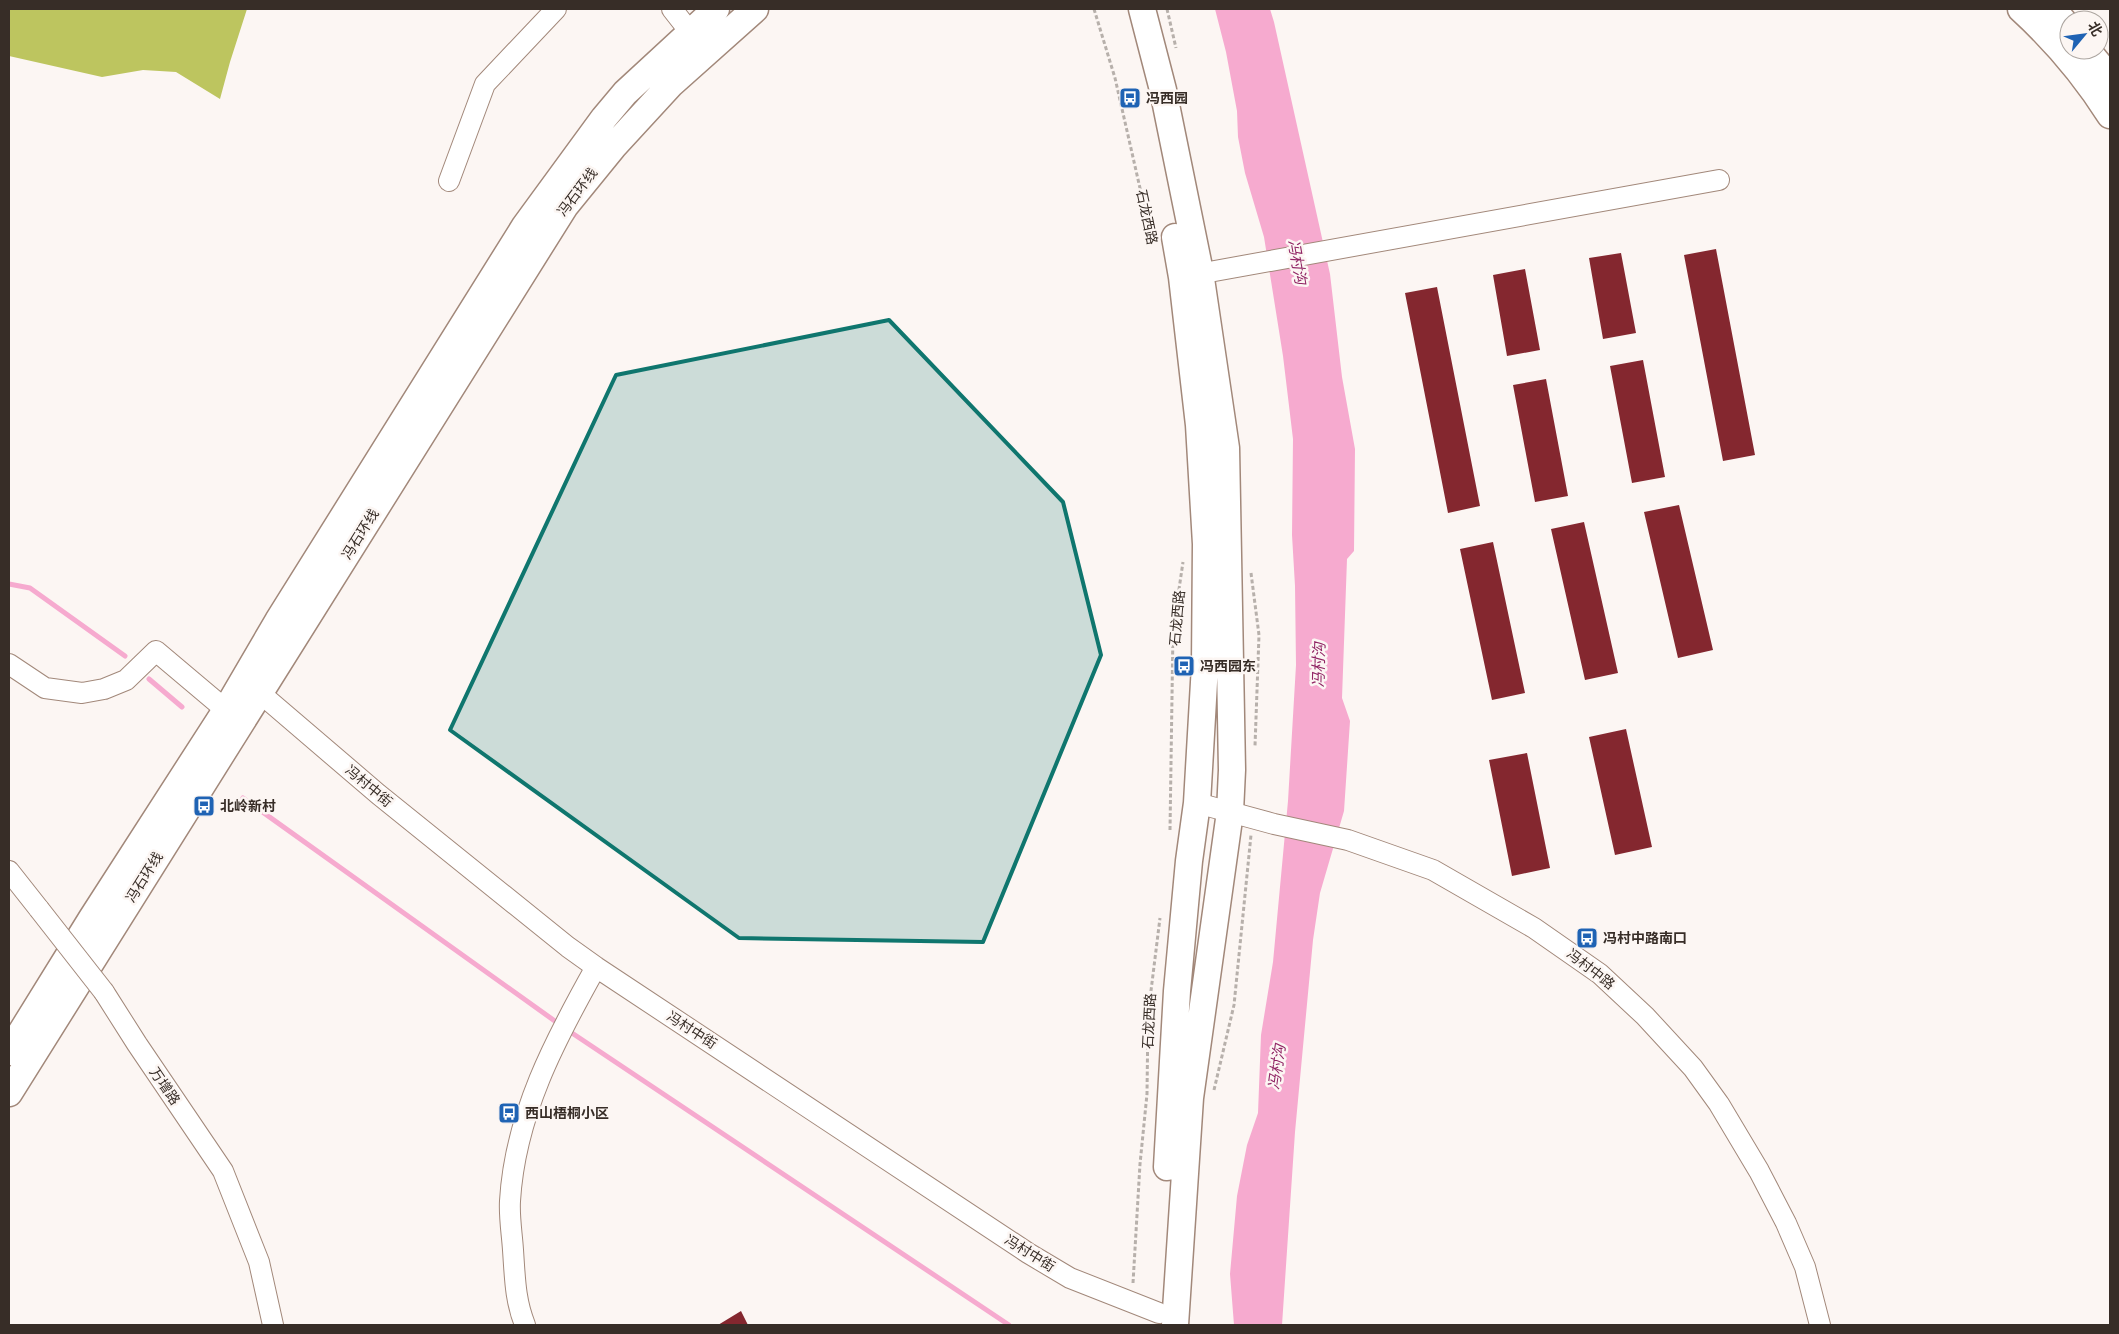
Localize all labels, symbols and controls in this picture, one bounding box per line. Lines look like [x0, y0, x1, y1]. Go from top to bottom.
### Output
north arrow [2059, 10, 2109, 60]
text: 北 [2083, 19, 2105, 40]
bus stop icon: 冯西园 [1118, 86, 1142, 110]
place label: 冯西园 [1146, 91, 1188, 108]
street label: 冯石环线 [555, 165, 602, 220]
street label: 石龙西路 [1131, 188, 1161, 246]
water label: 冯村沟 [1282, 238, 1309, 288]
street label: 冯石环线 [339, 507, 383, 563]
street label: 石龙西路 [1167, 589, 1189, 647]
water label: 冯村沟 [1311, 640, 1330, 688]
bus stop icon: 冯西园东 [1172, 654, 1196, 678]
place label: 冯西园东 [1200, 659, 1256, 676]
street label: 冯村中街 [341, 762, 396, 812]
bus stop icon: 北岭新村 [192, 794, 216, 818]
place label: 北岭新村 [220, 798, 276, 816]
street label: 冯石环线 [123, 850, 167, 906]
bus stop icon: 冯村中路南口 [1575, 926, 1599, 950]
place label: 冯村中路南口 [1603, 930, 1687, 948]
street label: 冯村中路 [1563, 945, 1618, 994]
street label: 石龙西路 [1140, 993, 1160, 1049]
street label: 冯村中街 [663, 1008, 720, 1054]
water label: 冯村沟 [1266, 1042, 1291, 1091]
street label: 万增路 [145, 1064, 183, 1109]
bus stop icon: 西山梧桐小区 [497, 1101, 521, 1125]
place label: 西山梧桐小区 [525, 1106, 609, 1123]
street label: 冯村中街 [1001, 1231, 1058, 1276]

